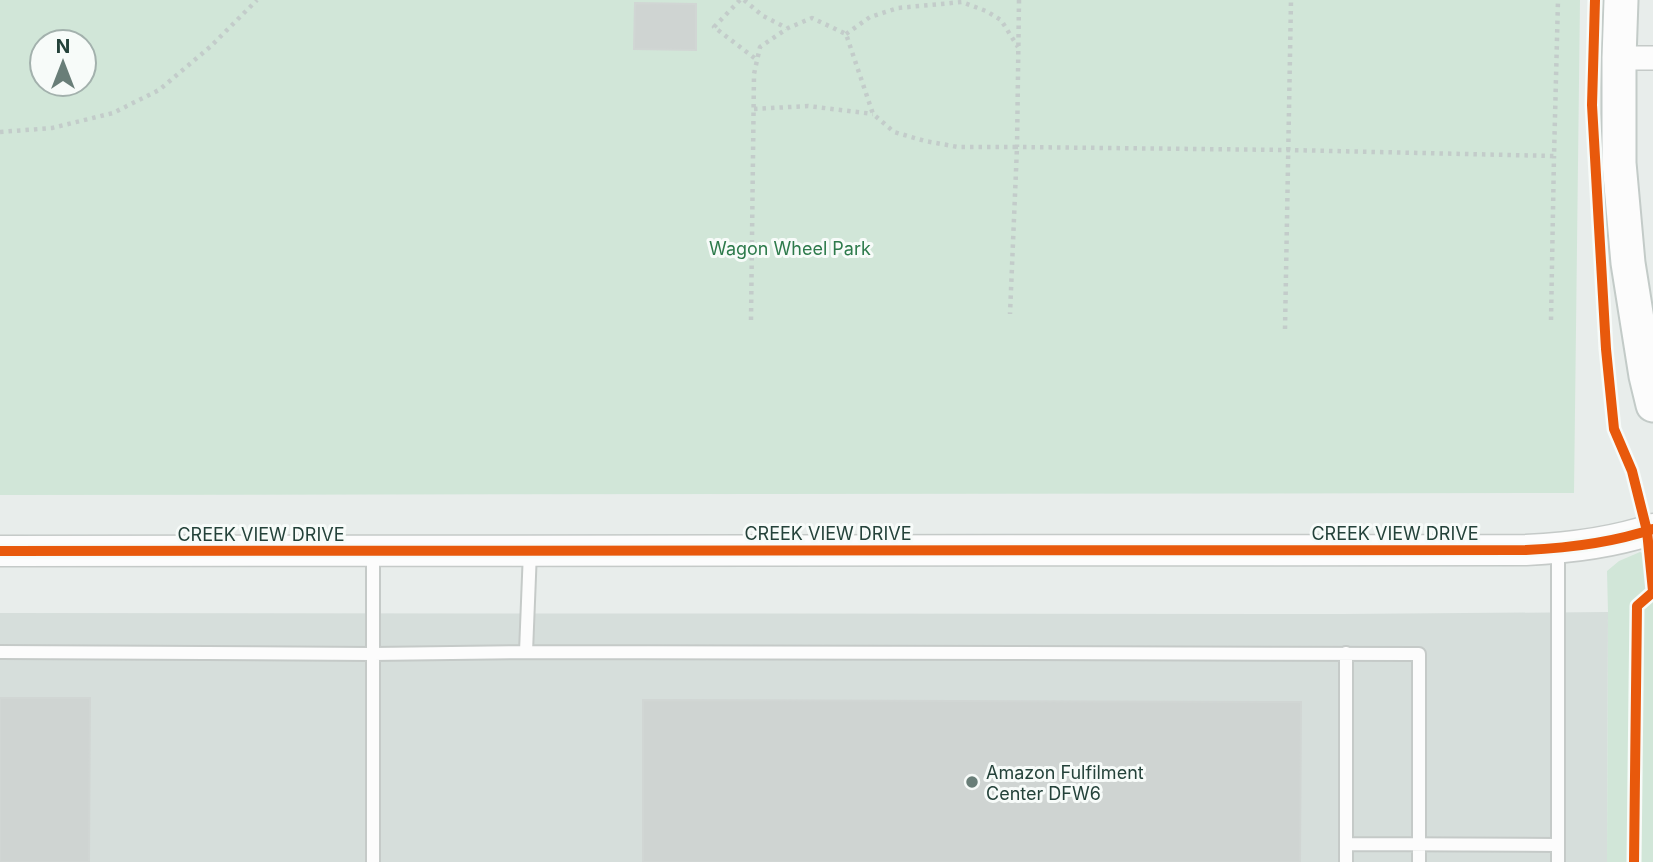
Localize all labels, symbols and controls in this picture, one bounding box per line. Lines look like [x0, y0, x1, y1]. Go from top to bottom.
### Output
north arrow [28, 28, 98, 98]
text: N [56, 35, 70, 58]
park label: Wagon Wheel Park [709, 238, 871, 259]
street label: CREEK VIEW DRIVE [744, 523, 912, 544]
street label: CREEK VIEW DRIVE [1311, 523, 1479, 544]
street label: CREEK VIEW DRIVE [177, 524, 345, 545]
place label: Amazon Fulfilment Center DFW6 [986, 762, 1144, 804]
marker: Amazon Fulfilment Center DFW6 [964, 774, 980, 790]

